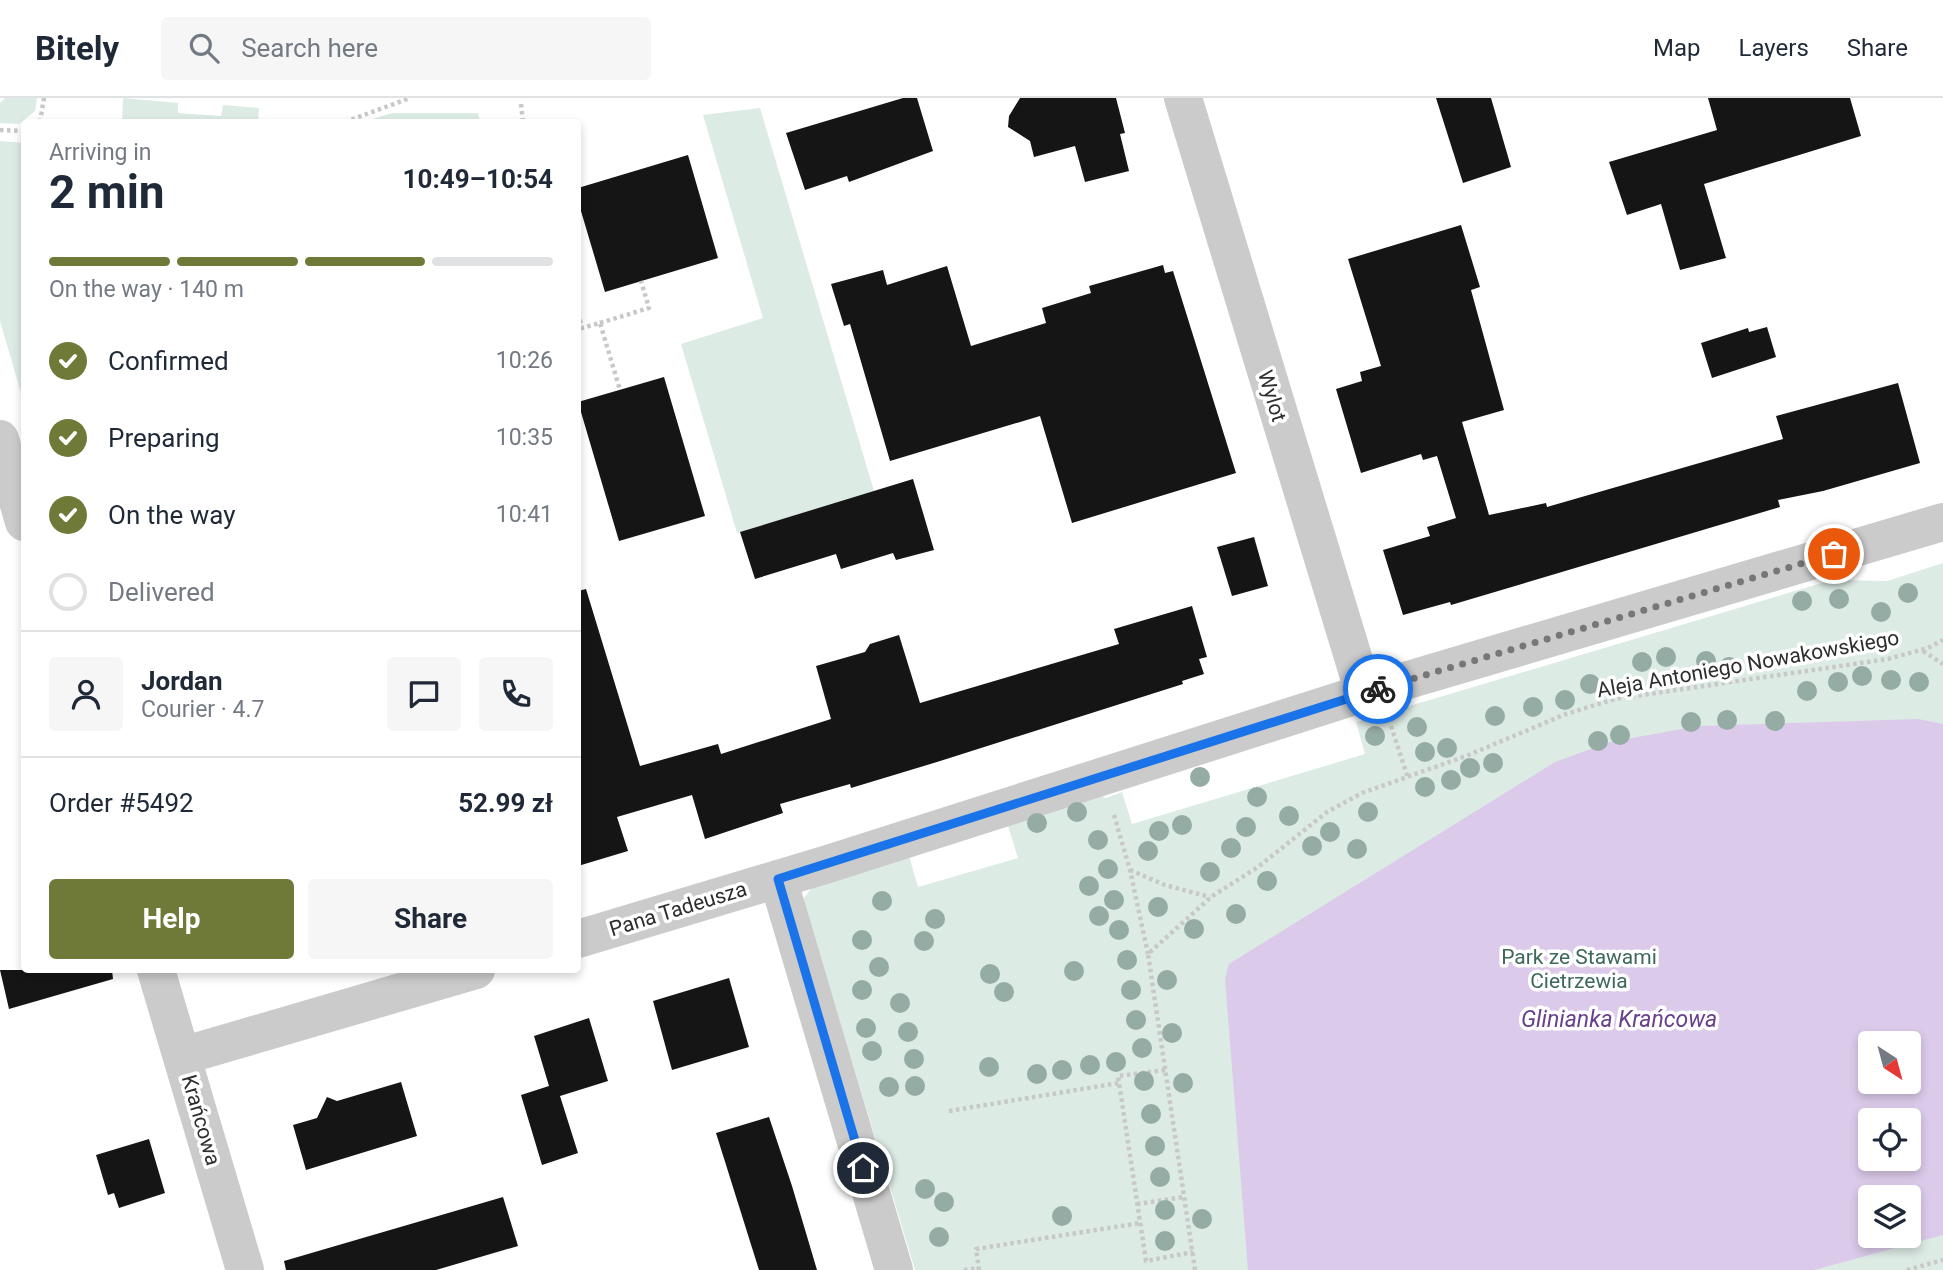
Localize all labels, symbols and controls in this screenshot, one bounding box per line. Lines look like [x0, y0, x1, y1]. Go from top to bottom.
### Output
search box [161, 17, 651, 80]
text: Bitely [35, 29, 119, 68]
icon: search [185, 29, 223, 67]
text: Search here [241, 33, 378, 63]
text: Map [1653, 34, 1701, 62]
text: Layers [1739, 34, 1809, 62]
text: Share [1847, 34, 1908, 62]
text: Arriving in [49, 139, 152, 166]
text: 10:49–10:54 [403, 164, 553, 194]
text: 2 min [49, 165, 165, 219]
text: On the way · 140 m [49, 276, 244, 303]
icon: check [49, 342, 87, 380]
text: Confirmed [108, 346, 229, 376]
text: 10:26 [496, 347, 553, 374]
street label: Wylot [1253, 367, 1291, 425]
icon: check [49, 419, 87, 457]
text: Preparing [108, 423, 220, 453]
text: 10:35 [496, 424, 553, 451]
icon: check [49, 496, 87, 534]
text: On the way [108, 500, 236, 530]
text: 10:41 [496, 501, 553, 528]
pin [1804, 524, 1864, 584]
icon: bag [1815, 535, 1853, 573]
text: Delivered [108, 577, 215, 607]
street label: Aleja Antoniego Nowakowskiego [1595, 626, 1901, 702]
courier [1343, 654, 1413, 724]
button: person [49, 657, 123, 731]
button: chat [387, 657, 461, 731]
button: phone [479, 657, 553, 731]
text: Jordan [141, 666, 223, 696]
icon: bike [1359, 670, 1397, 708]
text: Courier · 4.7 [141, 696, 264, 723]
text: Order #5492 [49, 788, 194, 818]
text: 52.99 zł [458, 788, 553, 818]
street label: Pana Tadeusza [606, 877, 750, 941]
button: Help [49, 879, 294, 959]
button: Share [308, 879, 553, 959]
park label: Park ze Stawami Cietrzewia [1501, 945, 1657, 993]
water label: Glinianka Krańcowa [1521, 1006, 1717, 1033]
north arrow [1858, 1031, 1922, 1094]
map controls [1858, 1031, 1921, 1248]
street label: Krańcowa [177, 1072, 225, 1168]
button: locate [1858, 1108, 1921, 1171]
pin [833, 1138, 893, 1198]
icon: home [844, 1149, 882, 1187]
button: layers [1858, 1185, 1921, 1248]

